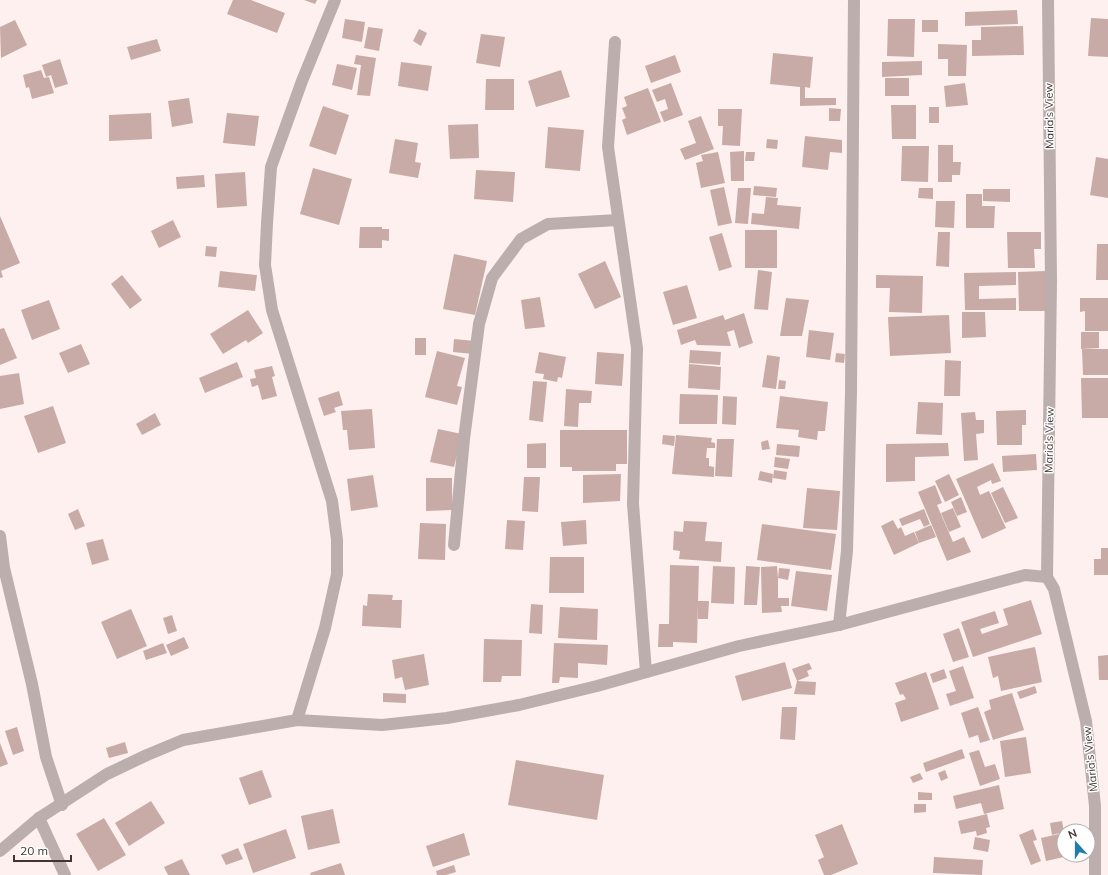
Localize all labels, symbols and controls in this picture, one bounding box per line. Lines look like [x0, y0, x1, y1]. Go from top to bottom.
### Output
street label: Maria's View [1041, 83, 1057, 149]
street label: Maria's View [1041, 407, 1057, 473]
street label: Maria's View [1080, 725, 1100, 792]
north arrow [1056, 823, 1096, 863]
text: N [1066, 826, 1079, 842]
scale bar [14, 837, 71, 863]
text: 20 m [20, 843, 48, 858]

